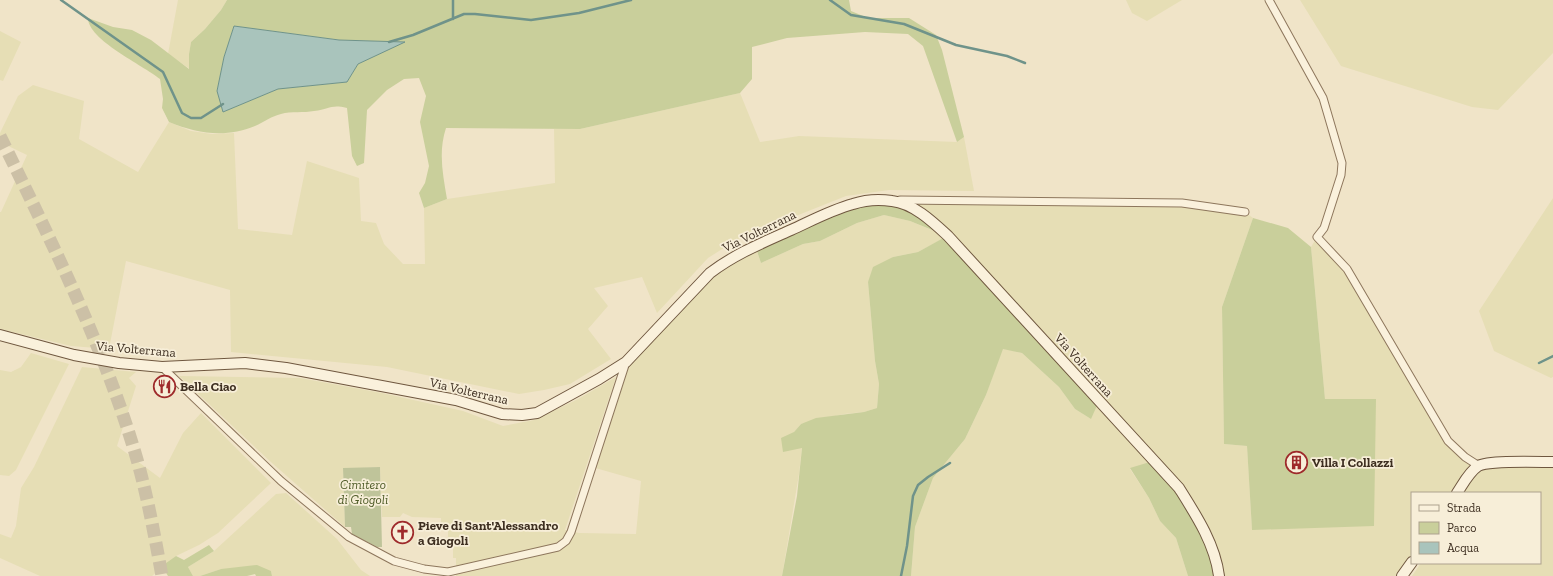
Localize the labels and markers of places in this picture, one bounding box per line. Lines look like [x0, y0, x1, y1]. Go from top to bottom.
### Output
restaurant icon: Bella Ciao [152, 373, 178, 399]
place label: Bella Ciao [180, 379, 237, 394]
building icon: Villa I Collazzi [1283, 449, 1309, 475]
place label: Villa I Collazzi [1312, 455, 1393, 470]
place label: Pieve di Sant'Alessandro a Giogoli [418, 518, 558, 548]
church icon: Pieve di Sant'Alessandro a Giogoli [390, 519, 416, 545]

